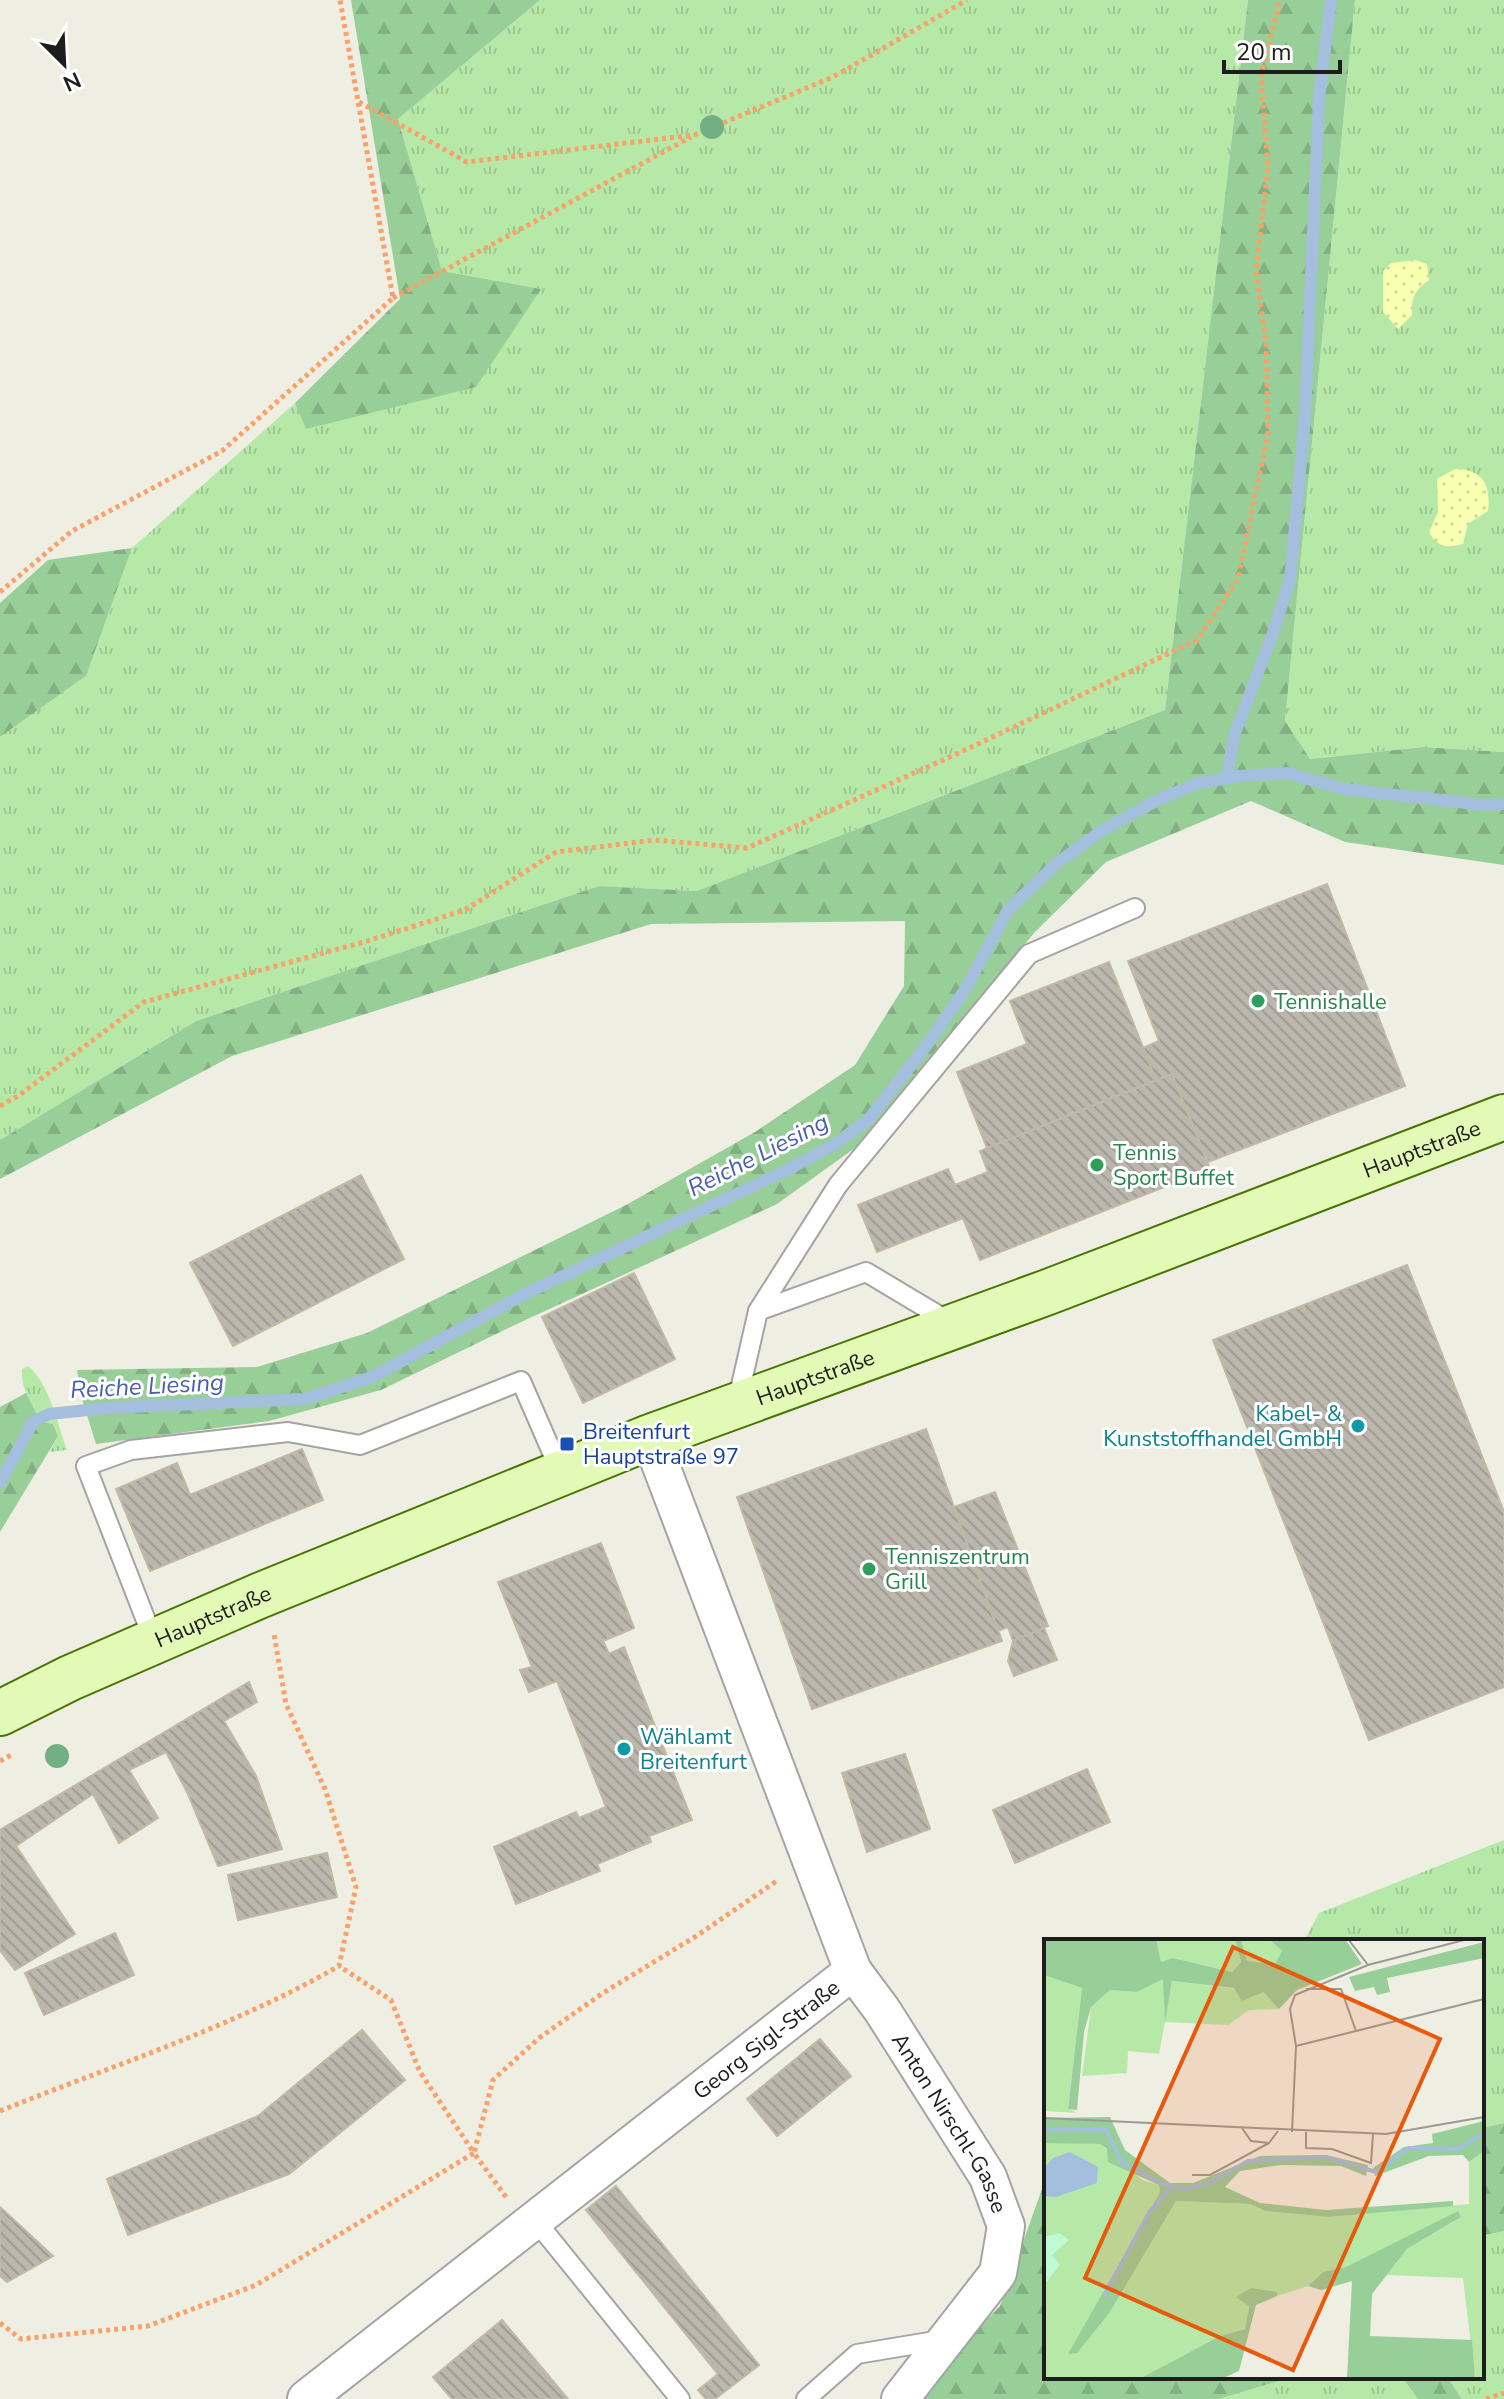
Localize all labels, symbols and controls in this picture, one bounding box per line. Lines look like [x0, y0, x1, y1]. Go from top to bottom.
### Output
north arrow [24, 24, 104, 104]
scale bar [1224, 24, 1340, 74]
text: 20 m [1236, 36, 1292, 68]
text: N [58, 64, 85, 98]
place label: Tennishalle [1274, 987, 1387, 1017]
marker: Tennishalle [1249, 992, 1267, 1010]
water label: Reiche Liesing [682, 1106, 834, 1204]
street label: Hauptstraße [1359, 1113, 1485, 1186]
place label: Tennis Sport Buffet [1113, 1138, 1234, 1193]
marker: Tennis Sport Buffet [1088, 1156, 1106, 1174]
street label: Hauptstraße [752, 1342, 879, 1413]
water label: Reiche Liesing [69, 1366, 225, 1406]
place label: Kabel- & Kunststoffhandel GmbH [1103, 1399, 1343, 1454]
place label: Breitenfurt Hauptstraße 97 [583, 1417, 739, 1472]
marker: Kabel- & Kunststoffhandel GmbH [1349, 1417, 1367, 1435]
marker: Breitenfurt Hauptstraße 97 [558, 1435, 576, 1453]
place label: Tenniszentrum Grill [885, 1542, 1030, 1597]
marker: Tenniszentrum Grill [860, 1560, 878, 1578]
street label: Hauptstraße [150, 1578, 276, 1655]
place label: Wählamt Breitenfurt [640, 1722, 747, 1777]
marker: Wählamt Breitenfurt [615, 1740, 633, 1758]
inset map [1044, 1939, 1484, 2379]
street label: Georg Sigl-Straße [687, 1973, 846, 2107]
street label: Anton Nirschl-Gasse [884, 2027, 1014, 2217]

